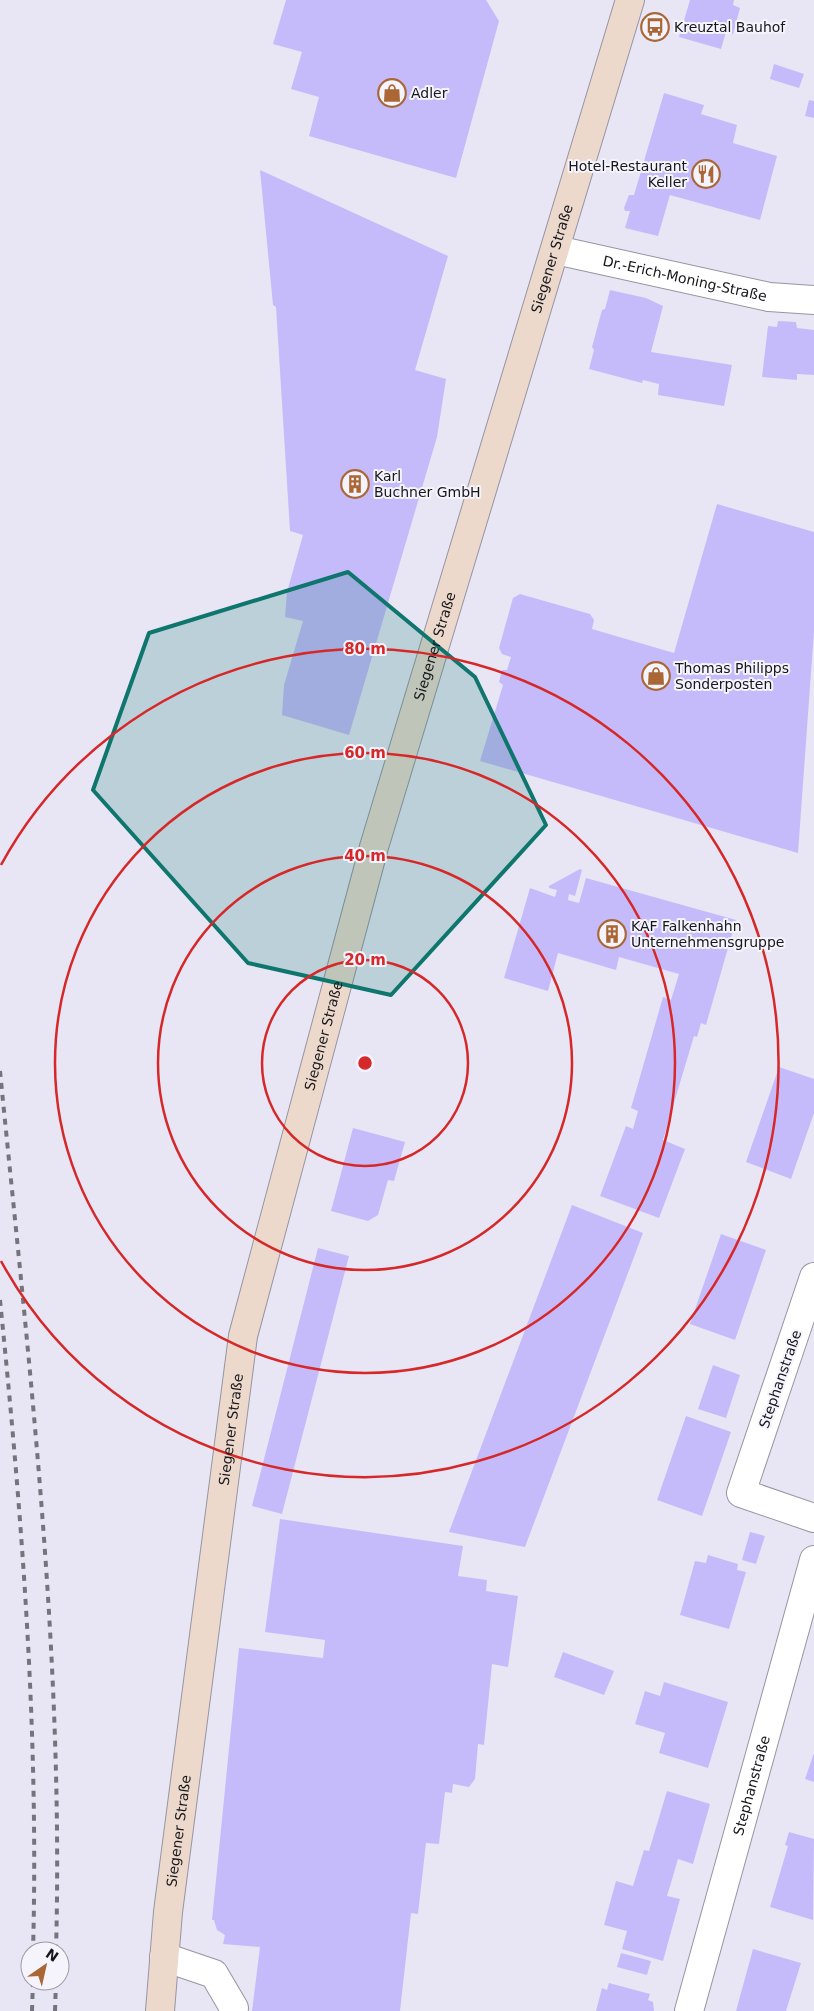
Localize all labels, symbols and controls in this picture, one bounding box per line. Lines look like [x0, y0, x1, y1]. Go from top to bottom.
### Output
bus stop icon: Kreuztal Bauhof [640, 12, 670, 42]
place label: Kreuztal Bauhof [674, 19, 786, 35]
shop icon: Adler [377, 78, 407, 108]
place label: Adler [411, 85, 448, 101]
place label: Hotel-Restaurant Keller [568, 158, 688, 190]
restaurant icon: Hotel-Restaurant Keller [691, 159, 721, 189]
street label: Siegener Straße [528, 202, 576, 315]
street label: Dr.-Erich-Moning-Straße [601, 253, 768, 304]
place label: Karl Buchner GmbH [374, 468, 481, 500]
building icon: Karl Buchner GmbH [340, 469, 370, 499]
street label: Siegener Straße [411, 590, 459, 703]
text: 80 m [344, 640, 386, 658]
place label: Thomas Philipps Sonderposten [674, 660, 789, 692]
shop icon: Thomas Philipps Sonderposten [641, 661, 671, 691]
text: 60 m [344, 744, 386, 762]
text: 40 m [344, 847, 386, 865]
place label: KAF Falkenhahn Unternehmensgruppe [631, 918, 784, 950]
building icon: KAF Falkenhahn Unternehmensgruppe [597, 919, 627, 949]
text: 20 m [344, 951, 386, 969]
street label: Siegener Straße [301, 979, 346, 1092]
centre of rings [356, 1054, 374, 1072]
street label: Stephanstraße [756, 1328, 804, 1430]
street label: Siegener Straße [216, 1372, 246, 1486]
street label: Stephanstraße [730, 1734, 773, 1837]
street label: Siegener Straße [163, 1774, 194, 1888]
north arrow [20, 1941, 70, 1991]
text: N [43, 1945, 62, 1965]

